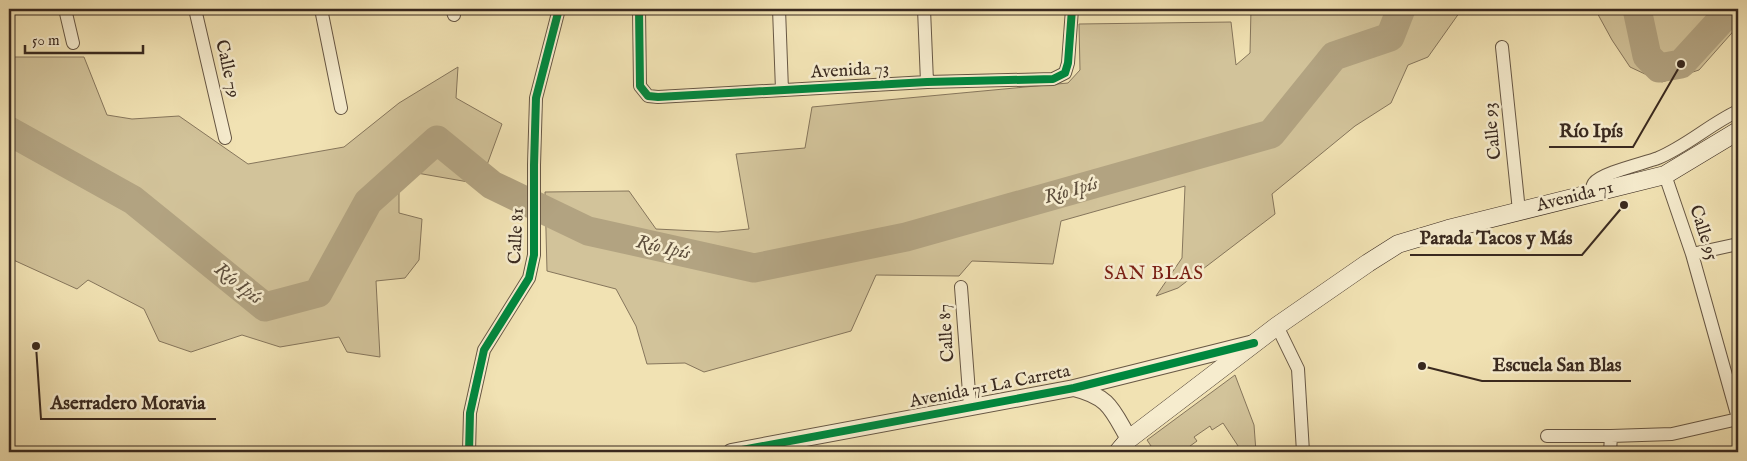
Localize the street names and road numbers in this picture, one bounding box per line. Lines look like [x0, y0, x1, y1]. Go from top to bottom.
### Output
street label: Calle 79 [209, 38, 245, 100]
street label: Avenida 73 [809, 57, 890, 85]
street label: Calle 93 [1479, 101, 1507, 161]
street label: Avenida 71 [1533, 176, 1616, 218]
street label: Calle 95 [1683, 202, 1723, 264]
street label: Calle 81 [504, 207, 530, 265]
street label: Calle 87 [934, 303, 960, 363]
street label: Avenida 71 La Carreta [907, 360, 1073, 414]

